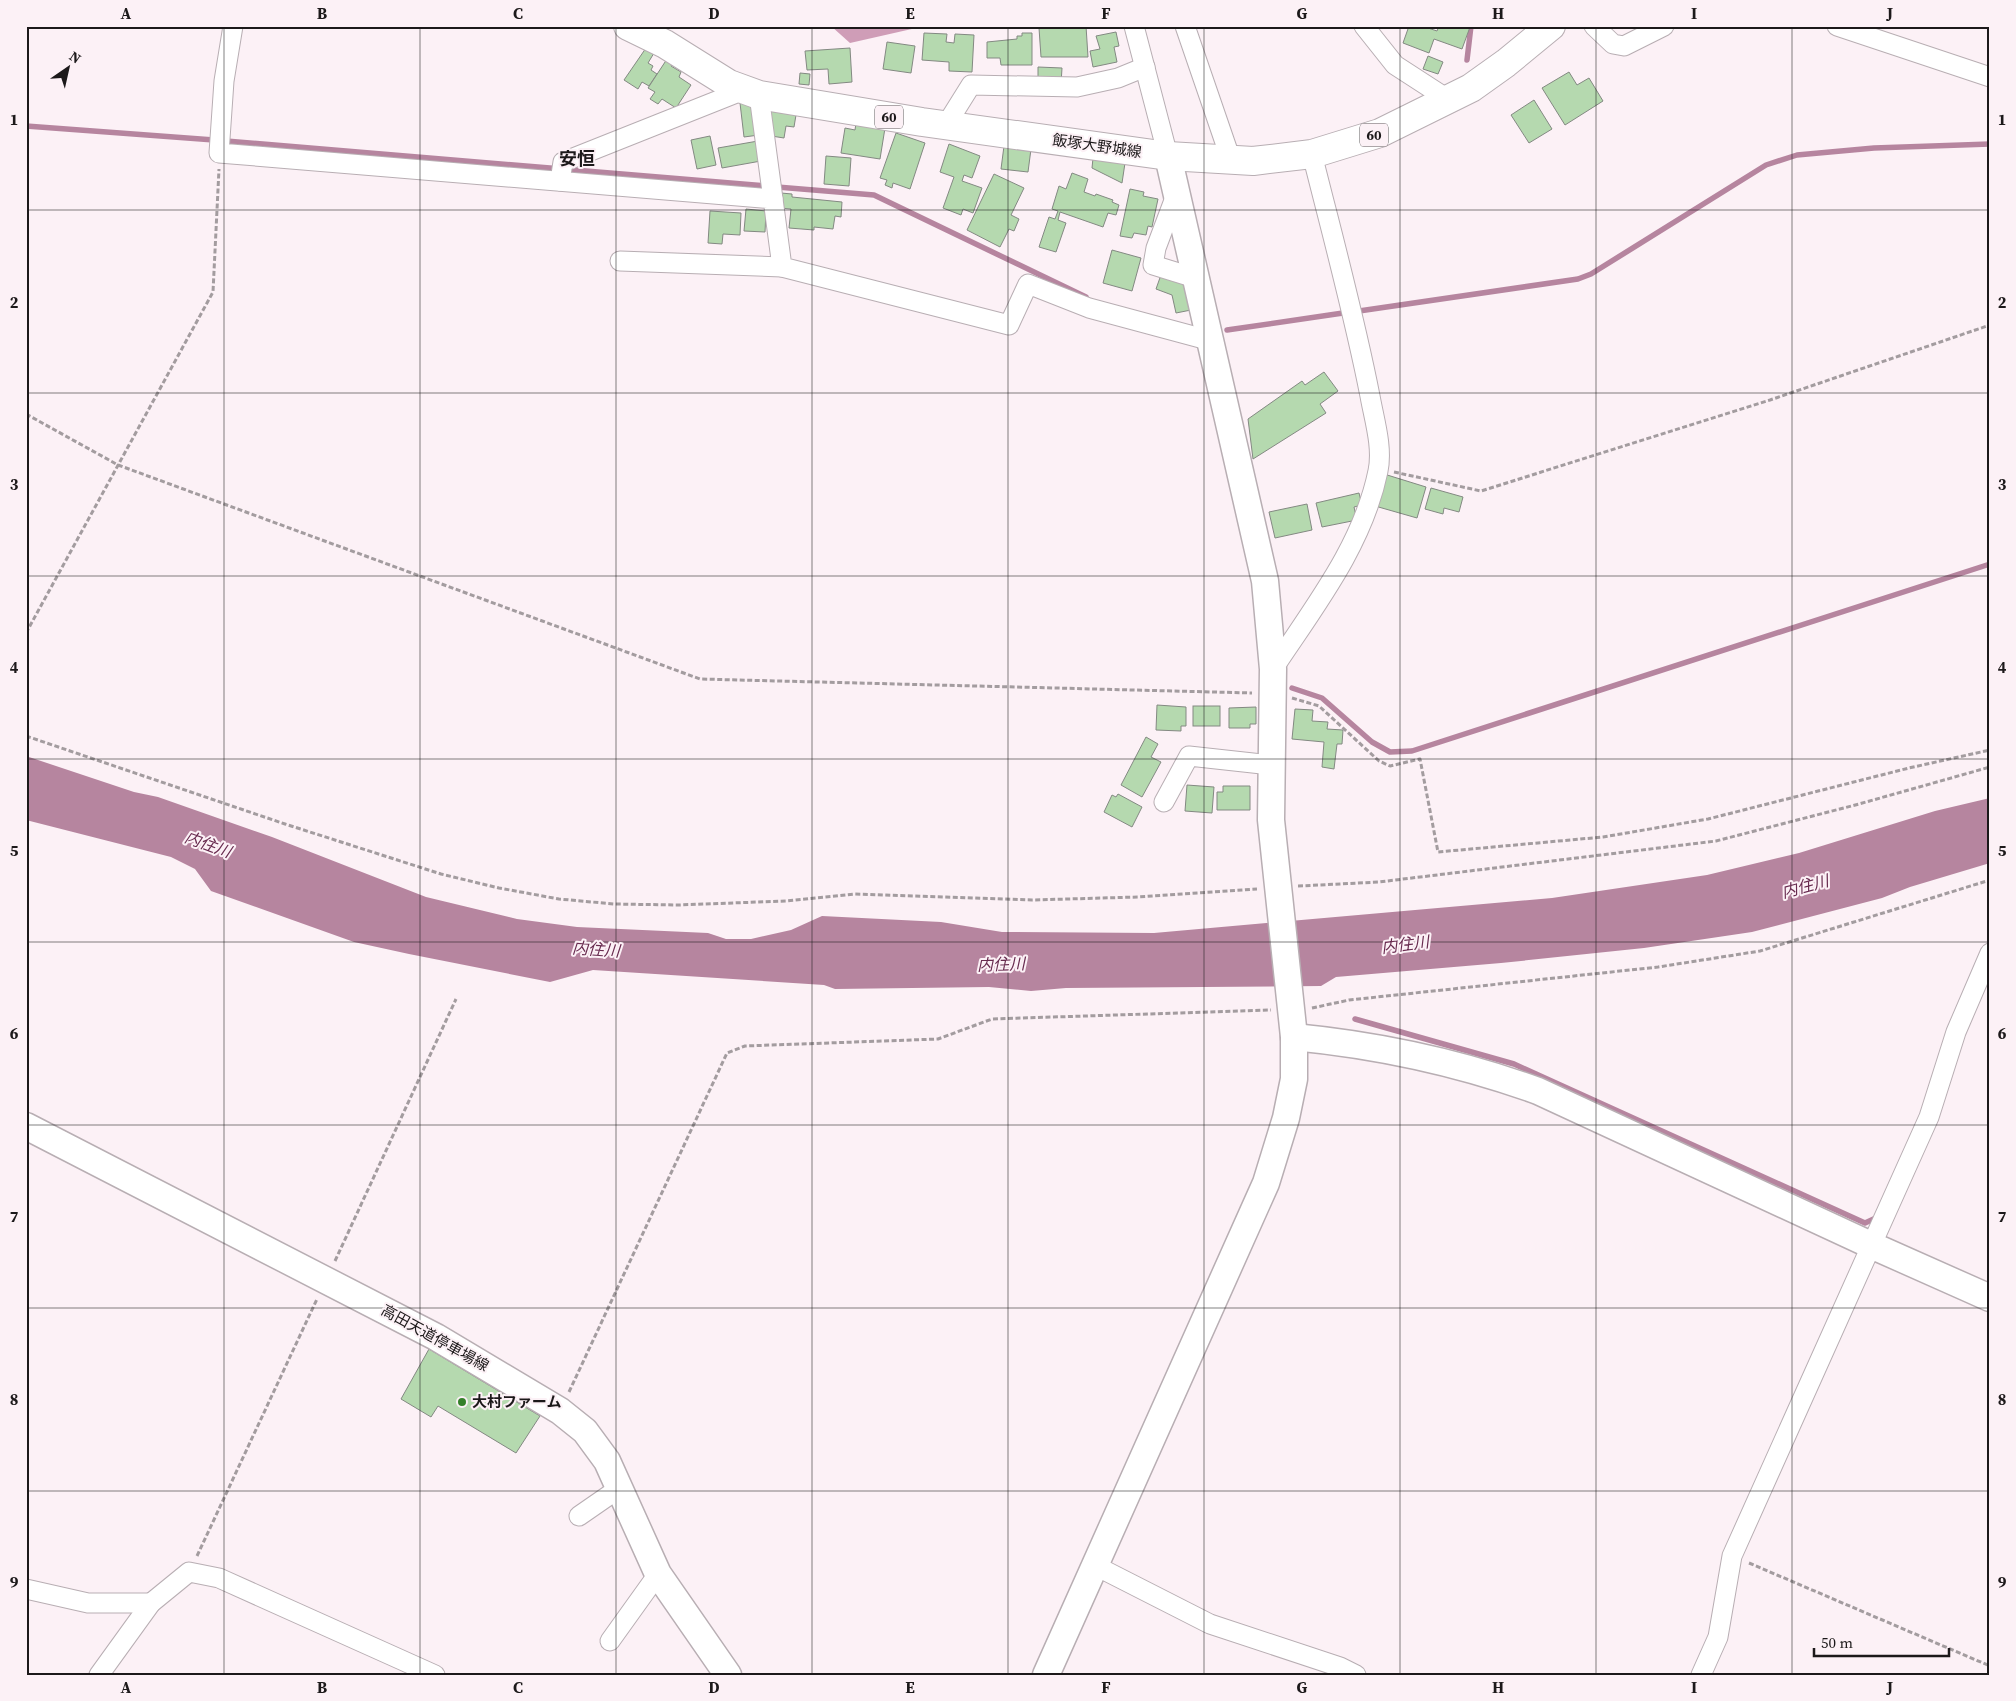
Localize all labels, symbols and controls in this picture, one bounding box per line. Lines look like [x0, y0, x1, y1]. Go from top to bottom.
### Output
text: A [121, 2, 132, 24]
text: B [317, 2, 328, 24]
text: C [513, 2, 523, 24]
text: D [708, 2, 720, 24]
text: E [905, 2, 915, 24]
text: F [1101, 2, 1111, 24]
text: G [1297, 2, 1308, 24]
text: H [1492, 2, 1504, 24]
text: I [1691, 2, 1697, 24]
text: J [1886, 2, 1893, 24]
north arrow [42, 42, 92, 92]
text: N [65, 46, 85, 68]
road number: 60 [875, 105, 903, 128]
text: 1 [10, 108, 18, 130]
text: 1 [1998, 108, 2006, 130]
road number: 60 [1360, 124, 1388, 146]
street label: 飯塚大野城線 [1051, 129, 1143, 162]
district label: 安恒 [559, 146, 595, 171]
text: 2 [10, 291, 19, 313]
text: 2 [1998, 291, 2007, 313]
text: 3 [10, 473, 19, 495]
text: 3 [1998, 473, 2007, 495]
text: 4 [10, 656, 19, 678]
text: 4 [1998, 656, 2007, 678]
water label: 内住川 [182, 825, 236, 863]
text: 5 [10, 839, 19, 861]
text: 5 [1998, 839, 2007, 861]
water label: 内住川 [1779, 869, 1833, 903]
water label: 内住川 [1380, 930, 1432, 958]
water label: 内住川 [571, 936, 623, 962]
water label: 内住川 [977, 952, 1027, 976]
text: 6 [10, 1022, 19, 1044]
text: 6 [1998, 1022, 2007, 1044]
text: 7 [10, 1205, 19, 1227]
text: 7 [1998, 1205, 2007, 1227]
street label: 高田天道停車場線 [378, 1299, 493, 1376]
text: 8 [10, 1388, 18, 1410]
text: 8 [1998, 1388, 2006, 1410]
place label: 大村ファーム [472, 1391, 562, 1412]
marker: 大村ファーム [456, 1396, 468, 1408]
text: 9 [10, 1571, 19, 1593]
text: 9 [1998, 1571, 2007, 1593]
scale bar [1814, 1626, 1948, 1658]
text: 50 m [1821, 1632, 1853, 1653]
text: A [121, 1676, 132, 1698]
text: B [317, 1676, 328, 1698]
text: C [513, 1676, 523, 1698]
text: D [708, 1676, 720, 1698]
text: E [905, 1676, 915, 1698]
text: F [1101, 1676, 1111, 1698]
text: G [1297, 1676, 1308, 1698]
text: H [1492, 1676, 1504, 1698]
text: I [1691, 1676, 1697, 1698]
text: J [1886, 1676, 1893, 1698]

